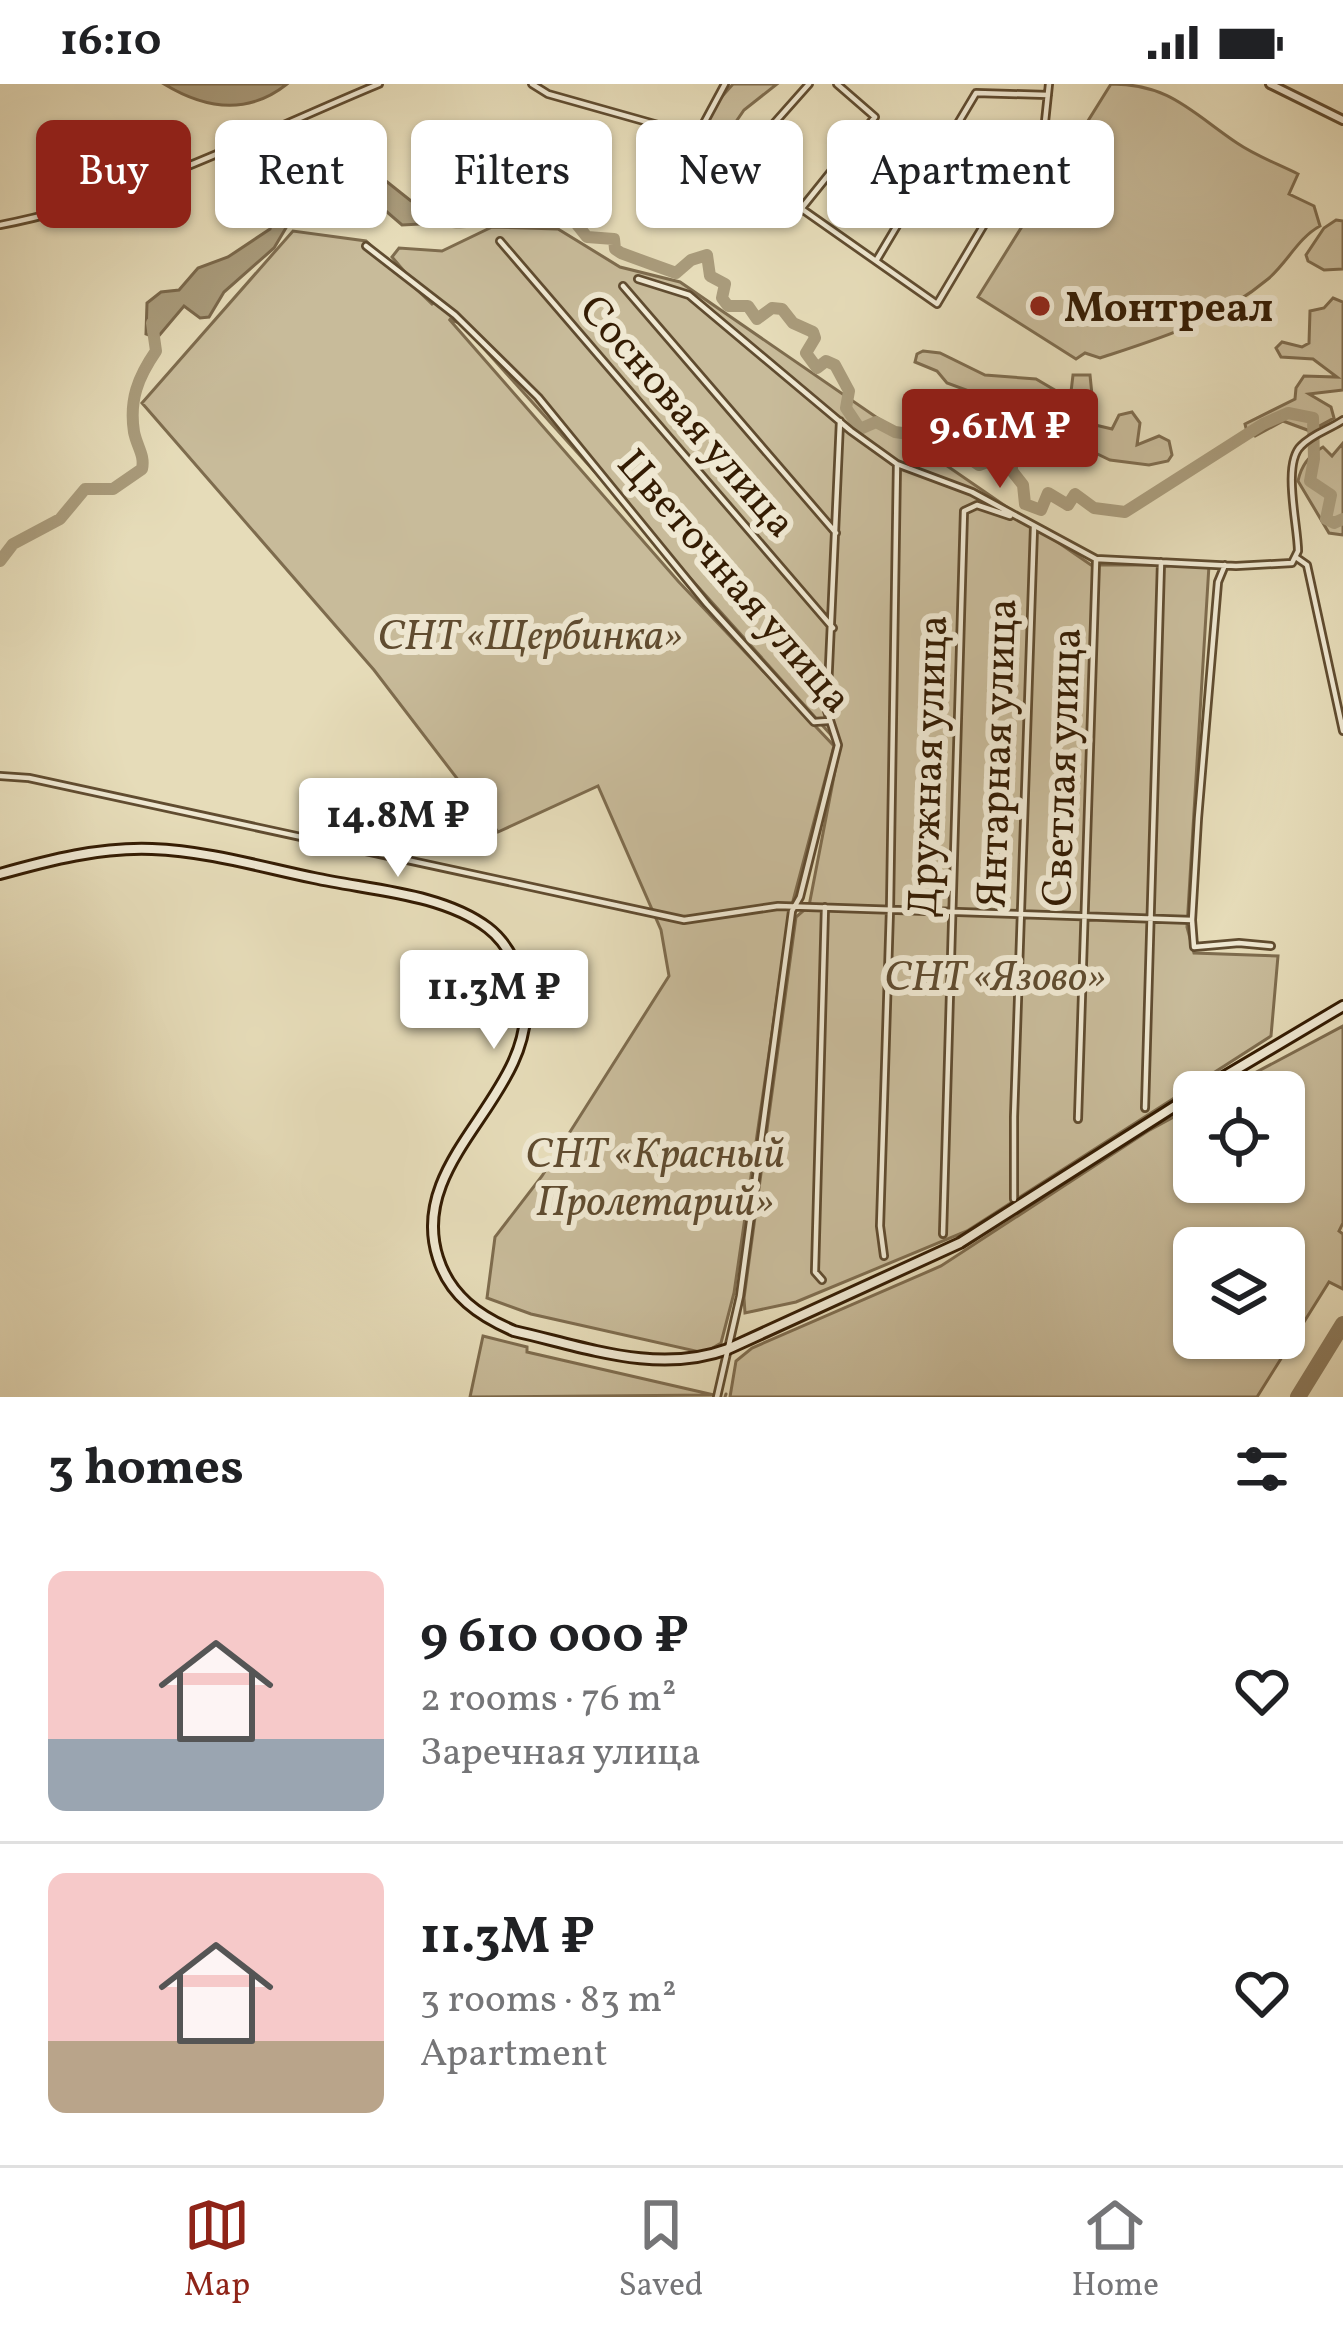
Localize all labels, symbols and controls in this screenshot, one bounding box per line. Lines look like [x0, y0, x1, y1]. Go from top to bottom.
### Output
text: 16:10 [60, 11, 161, 74]
chip: Buy [36, 120, 191, 228]
chip: Rent [215, 120, 387, 228]
chip: Filters [411, 120, 612, 228]
chip: New [636, 120, 803, 228]
chip: Apartment [827, 120, 1114, 228]
place label: Монтреал [1064, 281, 1273, 340]
street label: Сосновая улица [563, 284, 808, 552]
marker: Монтреал [1027, 293, 1053, 319]
pin: 9.61M ₽ [889, 389, 1111, 491]
text: 9.61M ₽ [929, 401, 1071, 455]
street label: Цветочная улица [601, 438, 864, 728]
street label: Янтарная улица [965, 597, 1034, 909]
park label: СНТ «Щербинка» [377, 609, 683, 668]
street label: Дружная улица [896, 614, 965, 918]
street label: Светлая улица [1030, 627, 1099, 908]
pin: 14.8M ₽ [287, 778, 509, 880]
text: 14.8M ₽ [326, 790, 470, 844]
pin: 11.3M ₽ [383, 950, 605, 1052]
park label: СНТ «Язово» [884, 950, 1106, 1009]
text: 11.3M ₽ [427, 962, 561, 1016]
map controls [1173, 1071, 1305, 1359]
button: locate [1173, 1071, 1305, 1203]
park label: СНТ «Красный Пролетарий» [525, 1127, 785, 1234]
button: layers [1173, 1227, 1305, 1359]
text: 3 homes [48, 1434, 244, 1505]
icon: filters [1229, 1436, 1295, 1502]
text: 9 610 000 ₽ [420, 1602, 689, 1673]
icon: home [144, 1619, 288, 1763]
icon: heart [1229, 1658, 1295, 1724]
text: 2 rooms · 76 m² [420, 1673, 676, 1727]
text: Заречная улица [420, 1727, 701, 1781]
text: 11.3M ₽ [420, 1903, 595, 1974]
icon: home [144, 1921, 288, 2065]
icon: heart [1229, 1960, 1295, 2026]
text: 3 rooms · 83 m² [420, 1974, 677, 2028]
text: Apartment [420, 2028, 608, 2082]
tab: Map [184, 2192, 250, 2310]
tab: Saved [618, 2192, 703, 2310]
tab: Home [1072, 2192, 1159, 2310]

